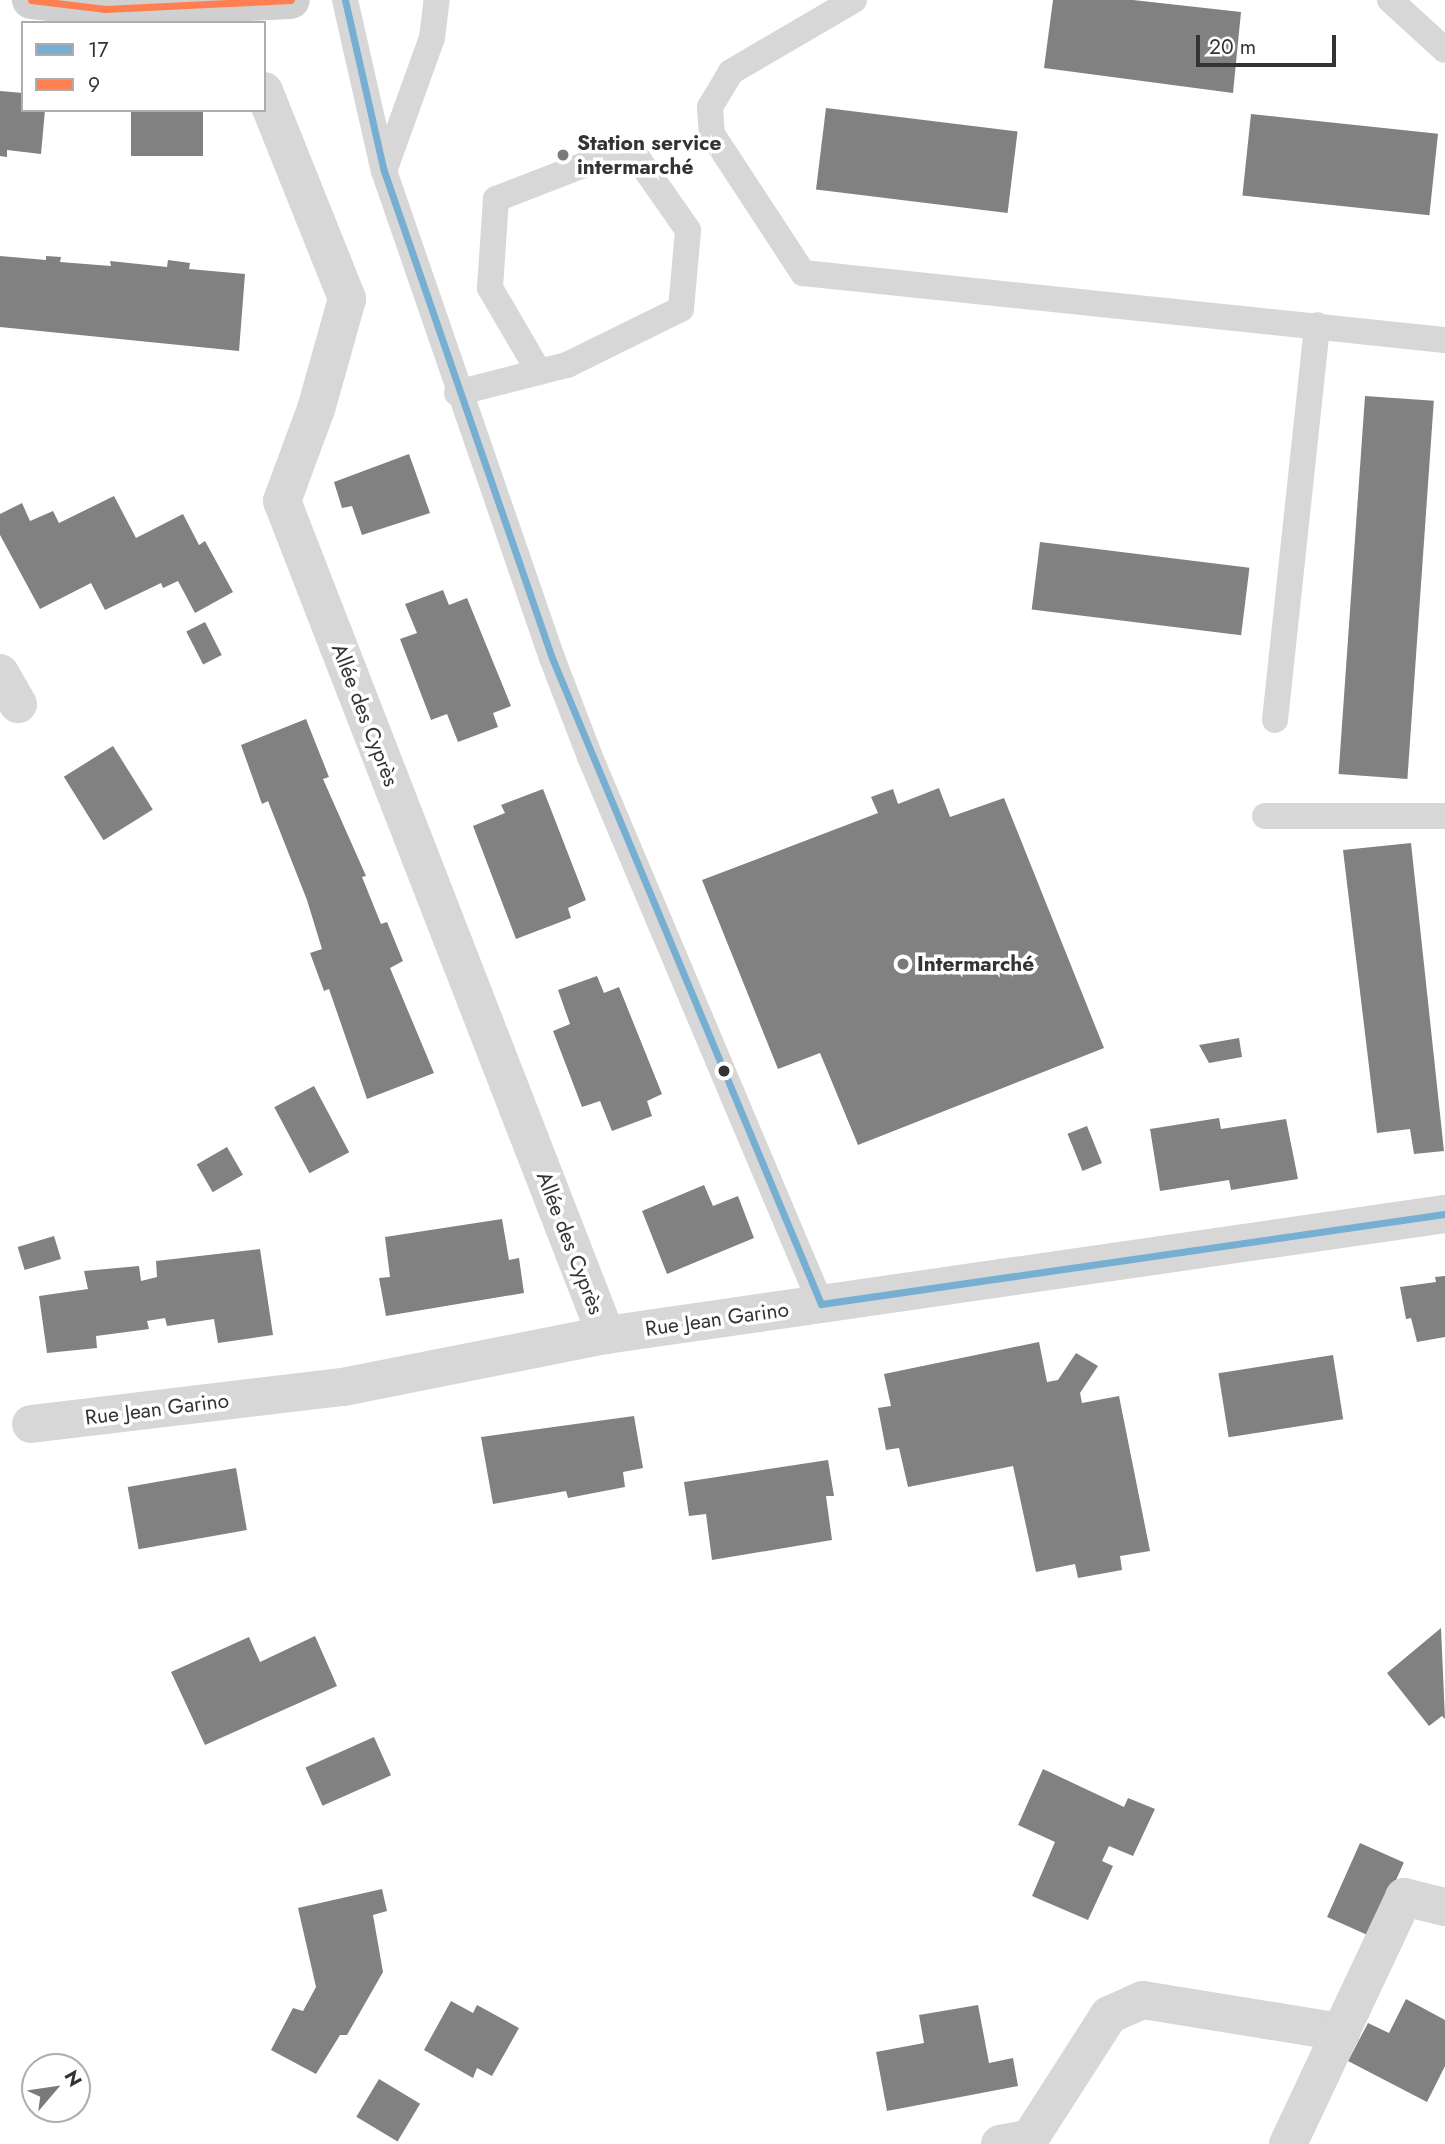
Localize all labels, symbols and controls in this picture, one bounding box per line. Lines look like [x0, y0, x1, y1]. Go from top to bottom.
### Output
legend [21, 21, 266, 112]
scale bar [1200, 21, 1340, 65]
text: 20 m [1209, 32, 1256, 62]
text: 17 [88, 35, 108, 65]
text: 9 [88, 70, 100, 100]
place label: Station service intermarché [577, 130, 722, 180]
marker: Station service intermarché [555, 147, 571, 163]
street label: Allée des Cyprès [326, 640, 404, 790]
place label: Intermarché [917, 951, 1034, 977]
marker: Intermarché [895, 956, 911, 972]
unlabelled marker [717, 1064, 731, 1078]
street label: Allée des Cyprès [531, 1168, 609, 1318]
street label: Rue Jean Garino [644, 1296, 790, 1342]
street label: Rue Jean Garino [84, 1388, 230, 1430]
north arrow [21, 2053, 91, 2123]
text: N [58, 2065, 89, 2092]

